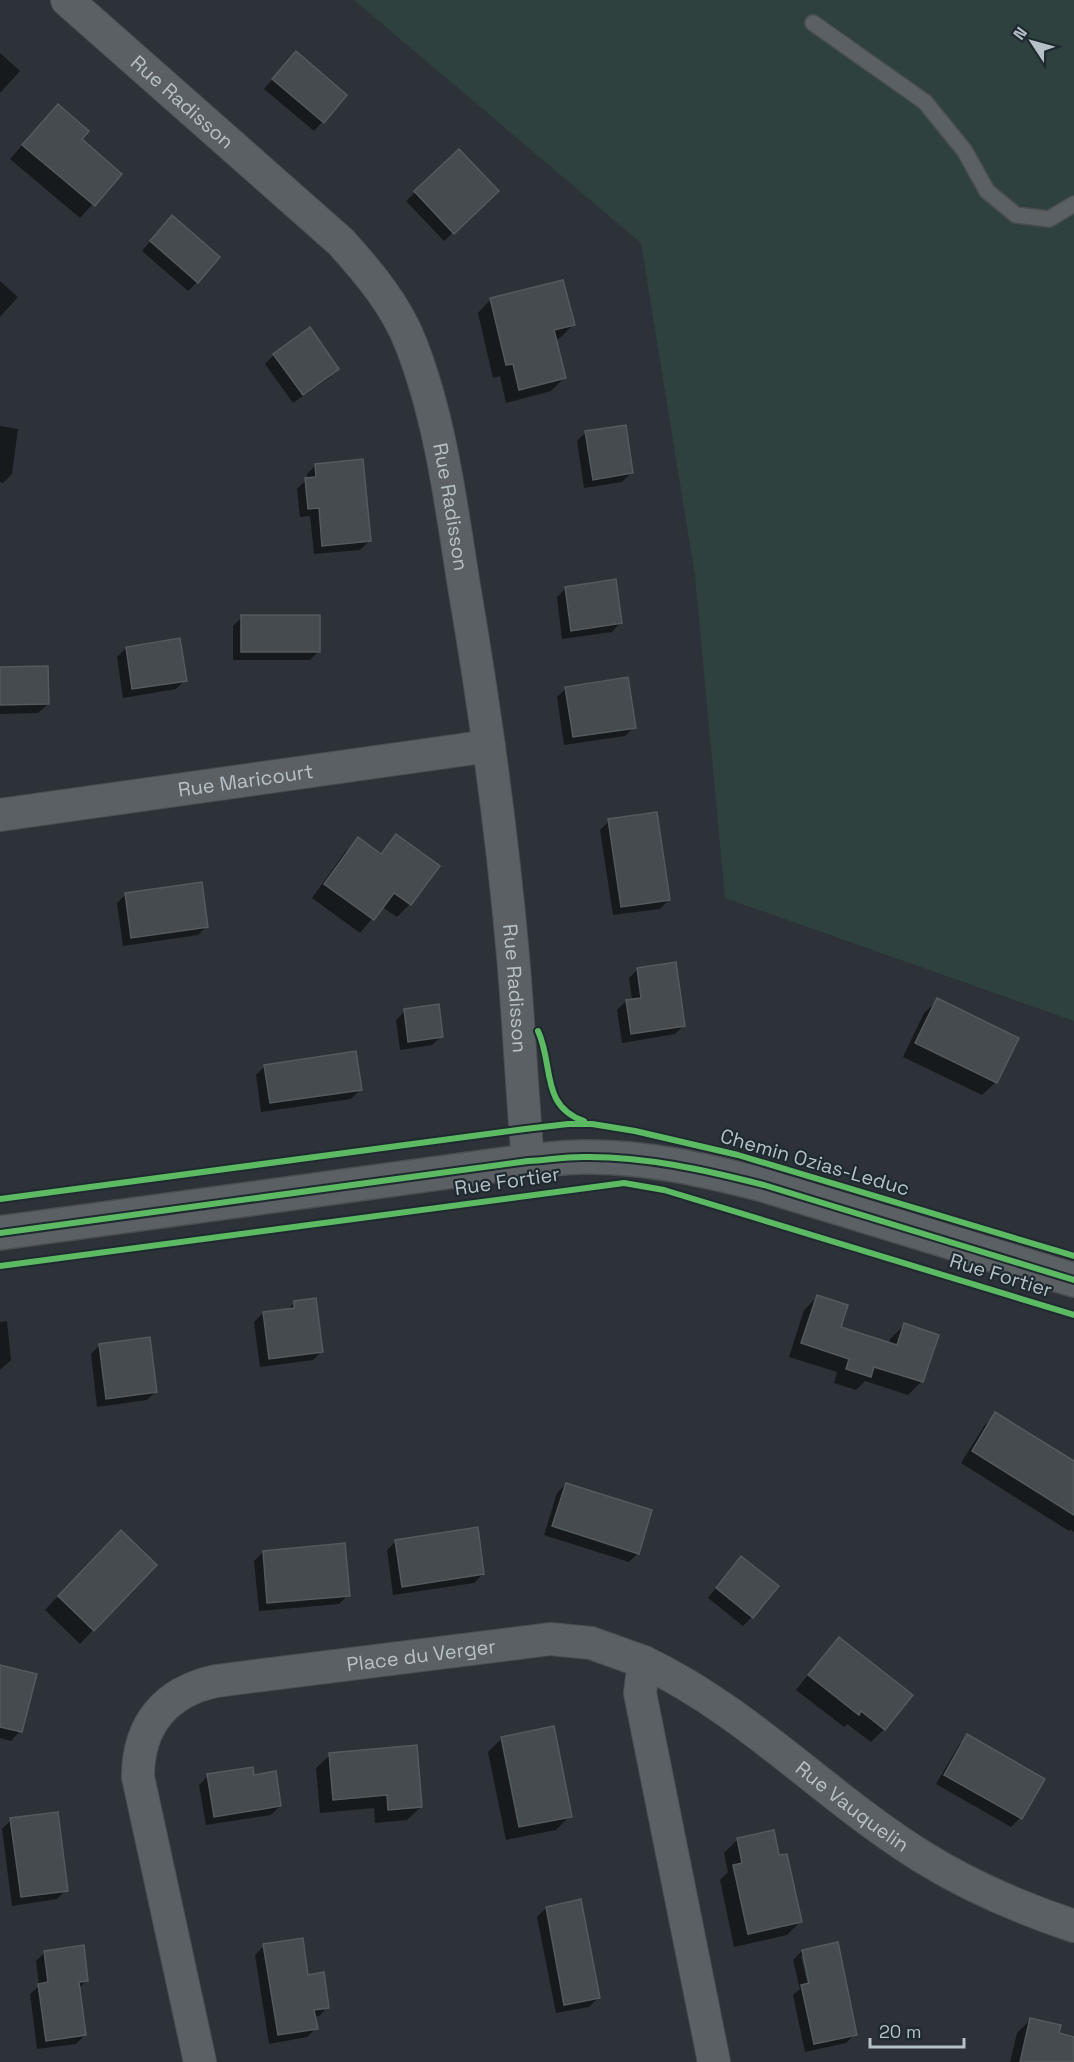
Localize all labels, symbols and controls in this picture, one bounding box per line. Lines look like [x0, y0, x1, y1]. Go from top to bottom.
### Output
north arrow [1002, 12, 1062, 72]
text: N [1009, 23, 1032, 44]
street label: Rue Radisson [125, 49, 239, 154]
street label: Rue Radisson [427, 441, 474, 573]
street label: Rue Maricourt [176, 758, 315, 803]
street label: Rue Radisson [497, 923, 533, 1054]
street label: Chemin Ozias-Leduc [717, 1122, 913, 1202]
street label: Rue Fortier [453, 1161, 561, 1201]
street label: Rue Fortier [947, 1247, 1055, 1303]
street label: Place du Verger [345, 1633, 497, 1677]
street label: Rue Vauquelin [790, 1755, 914, 1858]
scale bar [870, 2011, 964, 2049]
text: 20 m [879, 2020, 922, 2043]

